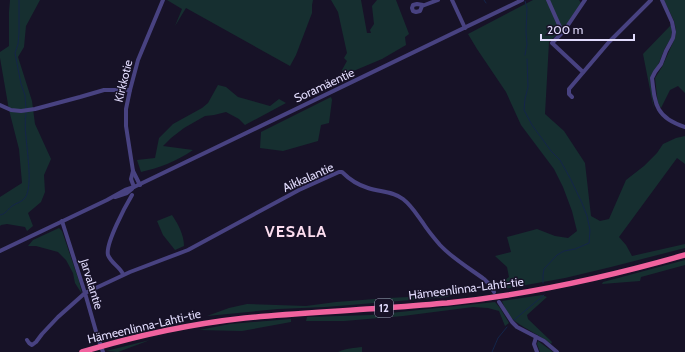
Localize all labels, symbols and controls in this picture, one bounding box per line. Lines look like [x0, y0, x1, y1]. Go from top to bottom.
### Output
scale bar [541, 16, 634, 42]
text: 200 m [547, 22, 583, 37]
street label: Kirkkotie [111, 58, 135, 104]
street label: Soramäentie [291, 64, 357, 106]
street label: Aikkalantie [280, 159, 336, 195]
district label: VESALA [265, 222, 327, 241]
street label: Jarvalantie [77, 256, 107, 311]
street label: Hämeenlinna-Lahti-tie [408, 274, 524, 302]
road number: 12 [375, 299, 393, 317]
street label: Hämeenlinna-Lahti-tie [86, 306, 202, 346]

